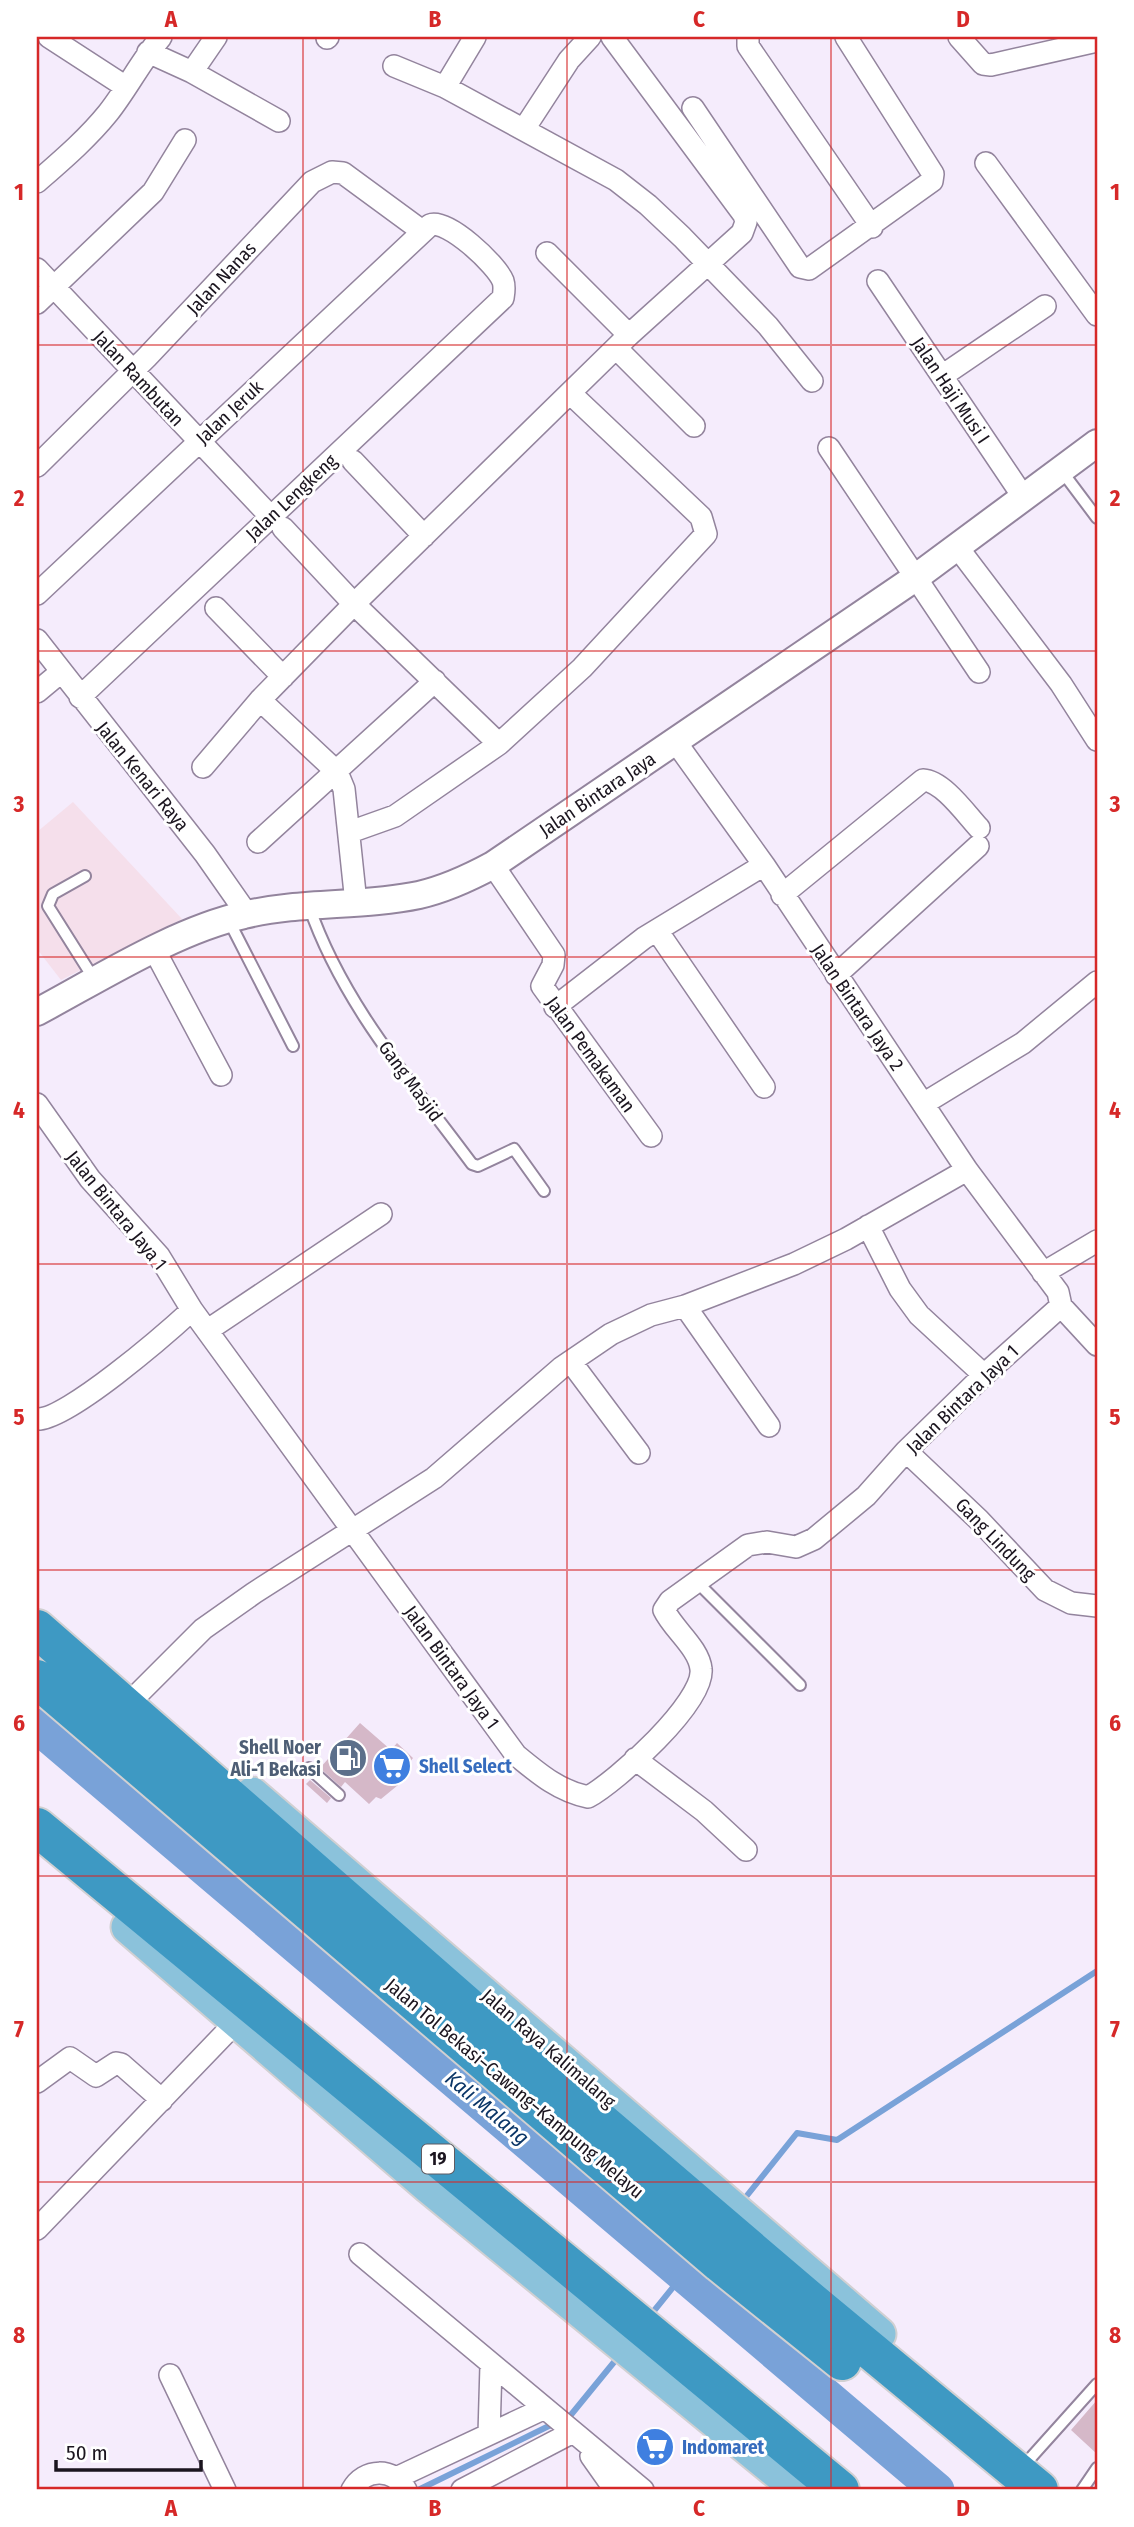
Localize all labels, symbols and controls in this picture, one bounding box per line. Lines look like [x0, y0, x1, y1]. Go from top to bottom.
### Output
text: A [164, 5, 178, 33]
text: B [429, 5, 442, 33]
text: C [693, 5, 705, 33]
text: D [956, 5, 970, 33]
text: 1 [14, 178, 24, 206]
text: 1 [1110, 178, 1120, 206]
street label: Jalan Nanas [182, 237, 261, 320]
street label: Jalan Rambutan [88, 326, 189, 431]
street label: Jalan Haji Musi I [907, 333, 995, 448]
street label: Jalan Jeruk [191, 376, 268, 449]
street label: Jalan Lengkeng [241, 449, 342, 545]
text: 2 [13, 484, 25, 512]
text: 2 [1109, 484, 1121, 512]
street label: Jalan Kenari Raya [91, 717, 194, 836]
street label: Jalan Bintara Jaya [535, 747, 660, 842]
text: 3 [13, 790, 25, 818]
text: 3 [1109, 790, 1121, 818]
street label: Jalan Bintara Jaya 2 [807, 940, 908, 1075]
street label: Jalan Pemakaman [541, 992, 640, 1117]
street label: Gang Masjid [374, 1036, 448, 1126]
text: 4 [13, 1096, 25, 1124]
text: 4 [1109, 1096, 1121, 1124]
street label: Jalan Bintara Jaya 1 [61, 1146, 172, 1275]
street label: Jalan Bintara Jaya 1 [901, 1340, 1023, 1459]
text: 5 [13, 1403, 25, 1431]
text: 5 [1109, 1403, 1121, 1431]
street label: Gang Lindung [951, 1493, 1041, 1585]
street label: Jalan Bintara Jaya 1 [399, 1601, 504, 1734]
text: 6 [13, 1709, 25, 1737]
text: 6 [1109, 1709, 1121, 1737]
place label: Shell Noer Ali-1 Bekasi [230, 1736, 322, 1781]
fuel station icon: Shell Noer Ali-1 Bekasi [327, 1737, 369, 1779]
supermarket icon: Shell Select [371, 1745, 413, 1787]
place label: Shell Select [419, 1755, 512, 1778]
street label: Jalan Tol Bekasi–Cawang–Kampung Melayu [381, 1973, 649, 2203]
street label: Jalan Raya Kalimalang [477, 1984, 620, 2113]
text: 7 [14, 2015, 24, 2043]
text: 7 [1110, 2015, 1120, 2043]
water label: Kali Malang [440, 2065, 534, 2151]
road number: 19 [422, 2144, 454, 2174]
text: 8 [13, 2321, 25, 2349]
text: 8 [1109, 2321, 1121, 2349]
supermarket icon: Indomaret [634, 2426, 676, 2468]
scale bar [56, 2429, 201, 2473]
place label: Indomaret [682, 2436, 765, 2459]
text: 50 m [66, 2440, 108, 2466]
text: A [164, 2494, 178, 2522]
text: B [429, 2494, 442, 2522]
text: C [693, 2494, 705, 2522]
text: D [956, 2494, 970, 2522]

